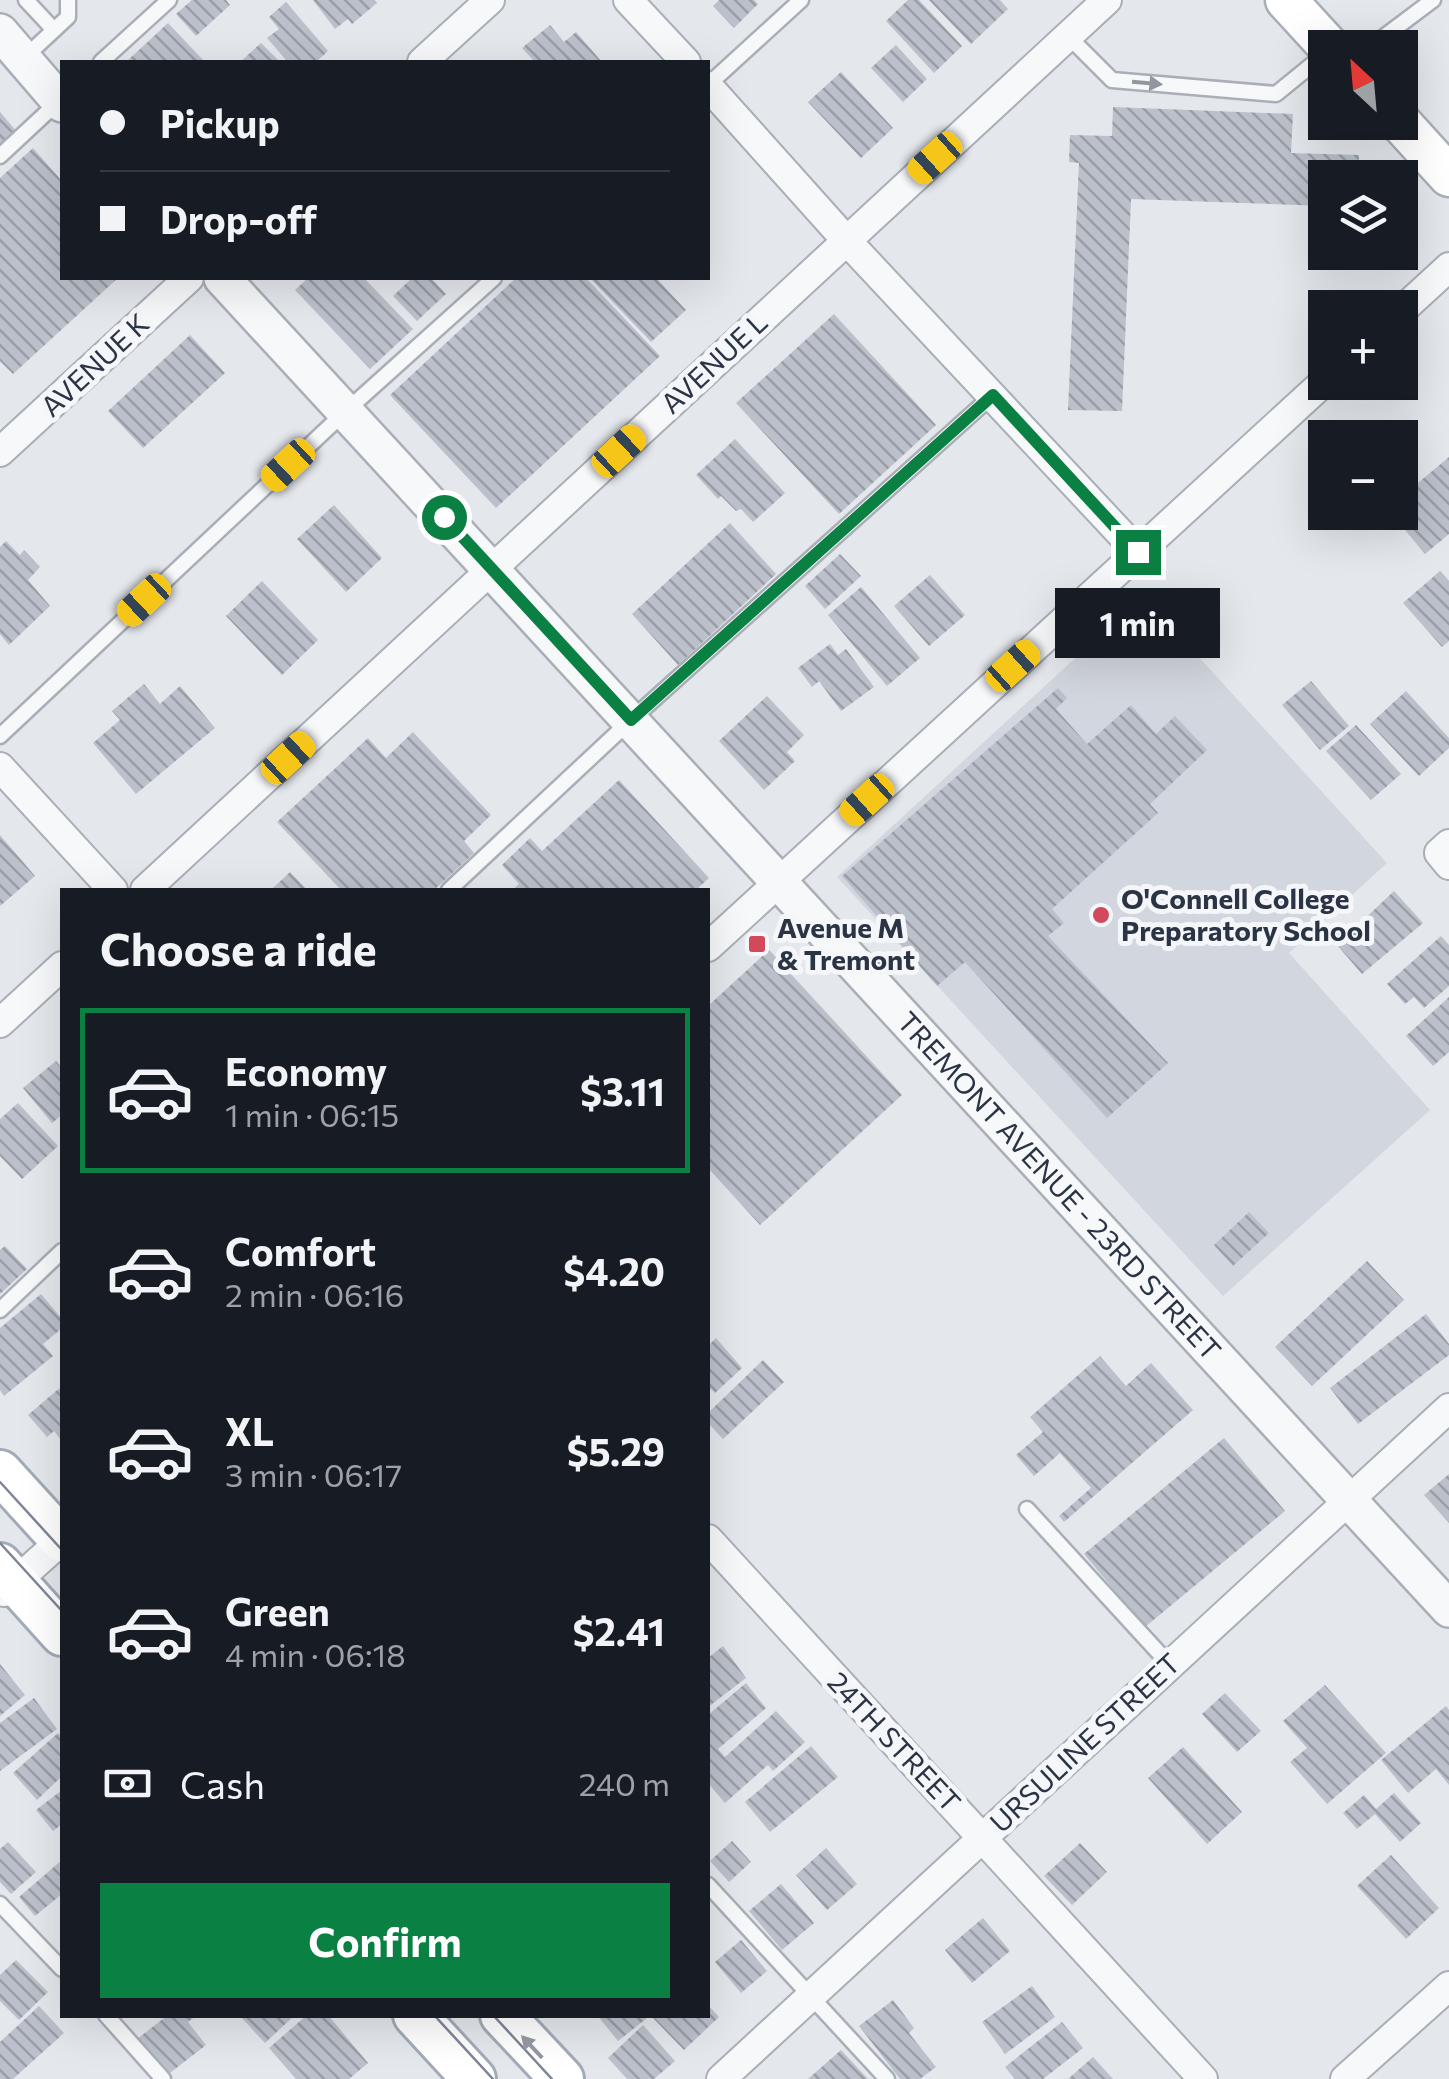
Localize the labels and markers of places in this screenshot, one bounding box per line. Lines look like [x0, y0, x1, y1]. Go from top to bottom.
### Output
place label: O'Connell College Preparatory School [1121, 881, 1371, 947]
marker: O'Connell College Preparatory School [1090, 904, 1112, 926]
place label: Avenue M & Tremont [777, 910, 915, 976]
marker: Avenue M & Tremont [746, 933, 768, 955]

